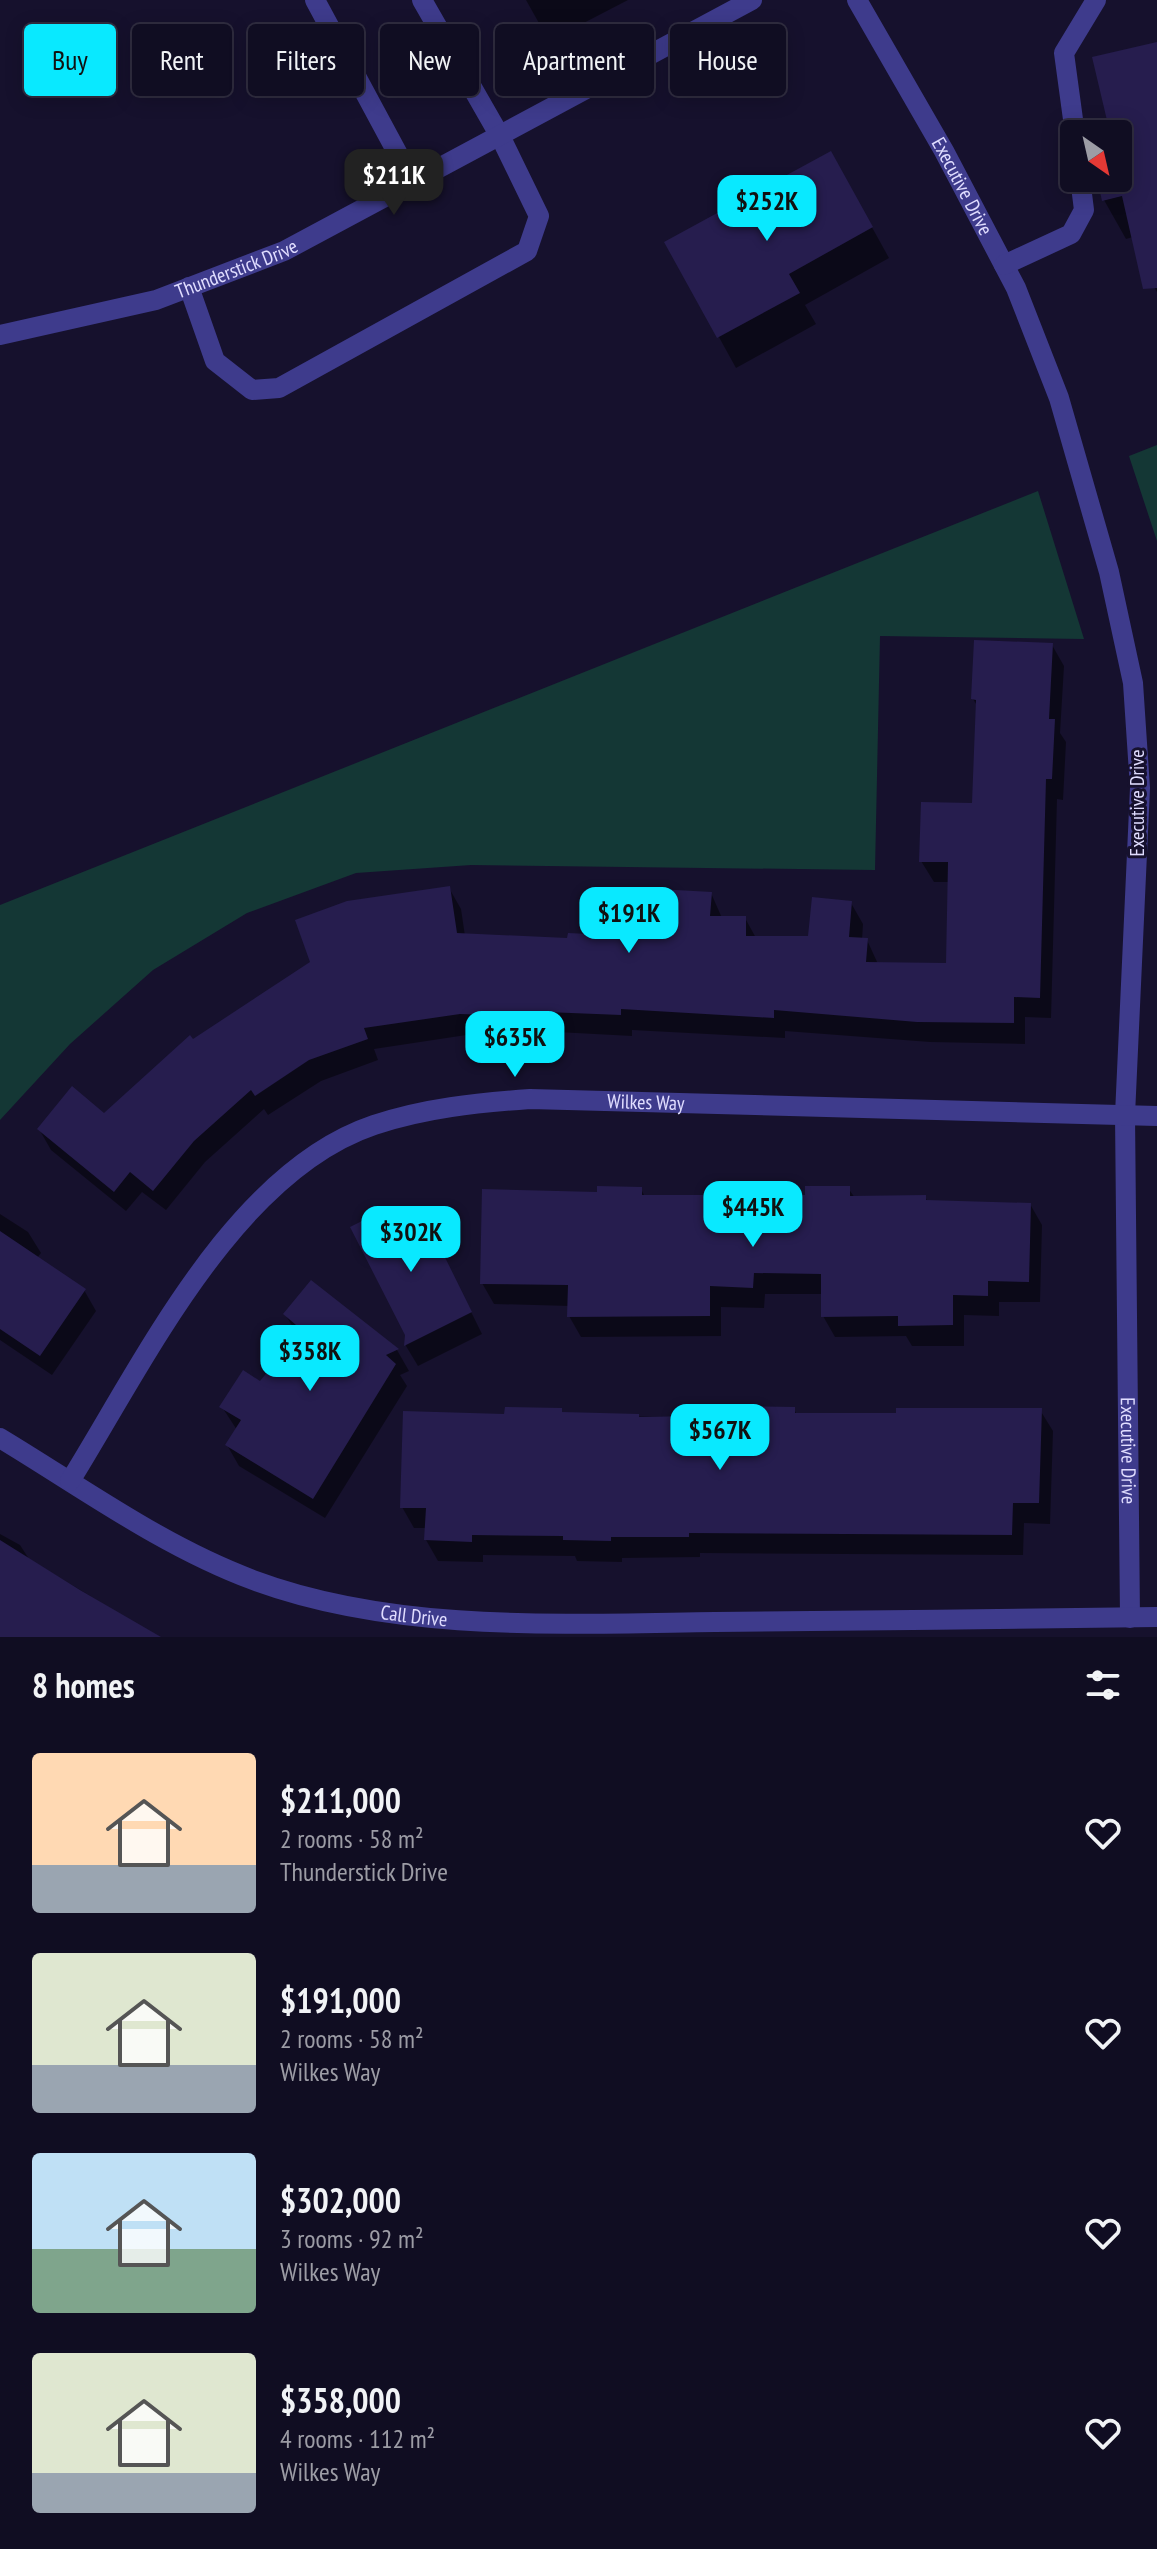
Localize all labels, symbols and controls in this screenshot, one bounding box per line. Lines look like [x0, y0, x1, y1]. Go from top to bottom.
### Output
chip: Buy [24, 24, 116, 96]
chip: Rent [132, 24, 232, 96]
chip: Filters [248, 24, 364, 96]
chip: New [380, 24, 479, 96]
chip: Apartment [495, 24, 654, 96]
chip: House [670, 24, 786, 96]
north arrow [1060, 120, 1132, 192]
map controls [1060, 120, 1132, 192]
street label: Executive Drive [926, 133, 999, 240]
pin: $211K [338, 149, 450, 217]
text: $211K [362, 158, 426, 191]
pin: $252K [711, 175, 823, 243]
text: $252K [735, 184, 799, 217]
street label: Thunderstick Drive [171, 233, 302, 304]
street label: Executive Drive [1124, 750, 1150, 856]
pin: $191K [573, 887, 685, 955]
text: $191K [597, 896, 661, 929]
pin: $635K [459, 1011, 571, 1079]
text: $635K [483, 1020, 547, 1053]
street label: Wilkes Way [607, 1088, 685, 1116]
pin: $445K [697, 1181, 809, 1249]
text: $445K [721, 1190, 785, 1223]
pin: $302K [355, 1206, 467, 1274]
text: $302K [379, 1215, 443, 1248]
pin: $358K [254, 1325, 366, 1393]
text: $358K [278, 1334, 342, 1367]
street label: Executive Drive [1115, 1397, 1142, 1504]
pin: $567K [664, 1404, 776, 1472]
text: $567K [688, 1413, 752, 1446]
street label: Call Drive [379, 1599, 448, 1632]
text: 8 homes [32, 1663, 135, 1707]
icon: filters [1081, 1663, 1125, 1707]
text: $211,000 [280, 1778, 401, 1822]
icon: home [96, 1785, 192, 1881]
icon: heart [1081, 1811, 1125, 1855]
text: 2 rooms · 58 m² [280, 1822, 424, 1855]
text: Thunderstick Drive [280, 1855, 448, 1888]
text: $191,000 [280, 1978, 401, 2022]
icon: home [96, 1985, 192, 2081]
icon: heart [1081, 2011, 1125, 2055]
text: 2 rooms · 58 m² [280, 2022, 424, 2055]
text: Wilkes Way [280, 2055, 380, 2088]
text: $302,000 [280, 2178, 401, 2222]
icon: home [96, 2185, 192, 2281]
icon: heart [1081, 2211, 1125, 2255]
text: 3 rooms · 92 m² [280, 2222, 424, 2255]
text: Wilkes Way [280, 2255, 380, 2288]
text: $358,000 [280, 2378, 401, 2422]
icon: home [96, 2385, 192, 2481]
icon: heart [1081, 2411, 1125, 2455]
text: 4 rooms · 112 m² [280, 2422, 435, 2455]
text: Wilkes Way [280, 2455, 380, 2488]

